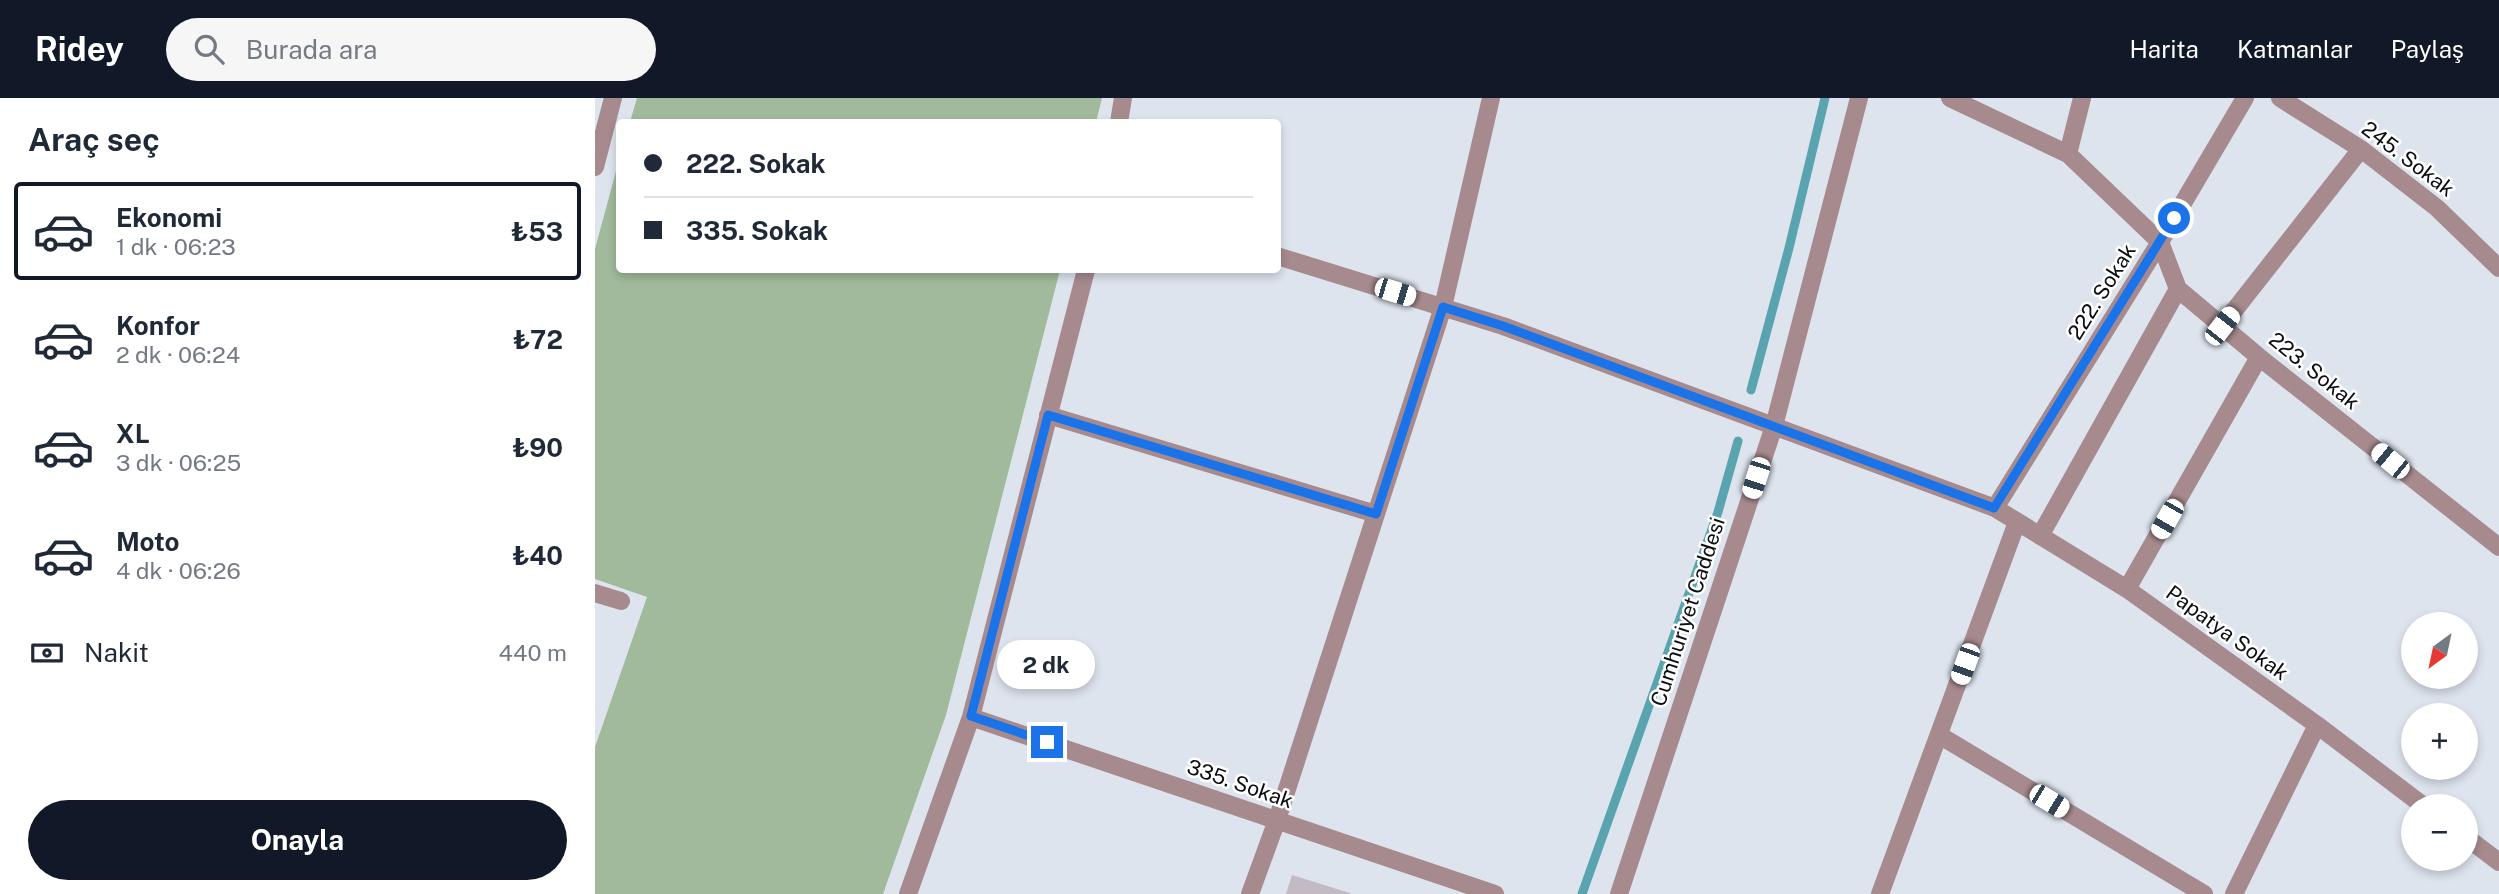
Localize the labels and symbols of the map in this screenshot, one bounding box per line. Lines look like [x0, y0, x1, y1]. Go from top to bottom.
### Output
street label: 245. Sokak [2357, 116, 2460, 202]
route start [2158, 202, 2190, 234]
street label: 222. Sokak [2062, 239, 2141, 344]
car [1372, 276, 1419, 308]
car [2201, 303, 2244, 349]
street label: 223. Sokak [2264, 327, 2365, 415]
car [2368, 440, 2413, 482]
car [1740, 455, 1773, 501]
car [2148, 496, 2187, 542]
street label: Cumhuriyet Caddesi [1645, 514, 1730, 709]
street label: Papatya Sokak [2161, 580, 2293, 685]
north arrow [2401, 612, 2478, 690]
callout: 2 dk [998, 640, 1096, 690]
car [1948, 641, 1983, 687]
route end [1031, 726, 1063, 758]
street label: 335. Sokak [1184, 754, 1297, 813]
car [2026, 781, 2073, 821]

